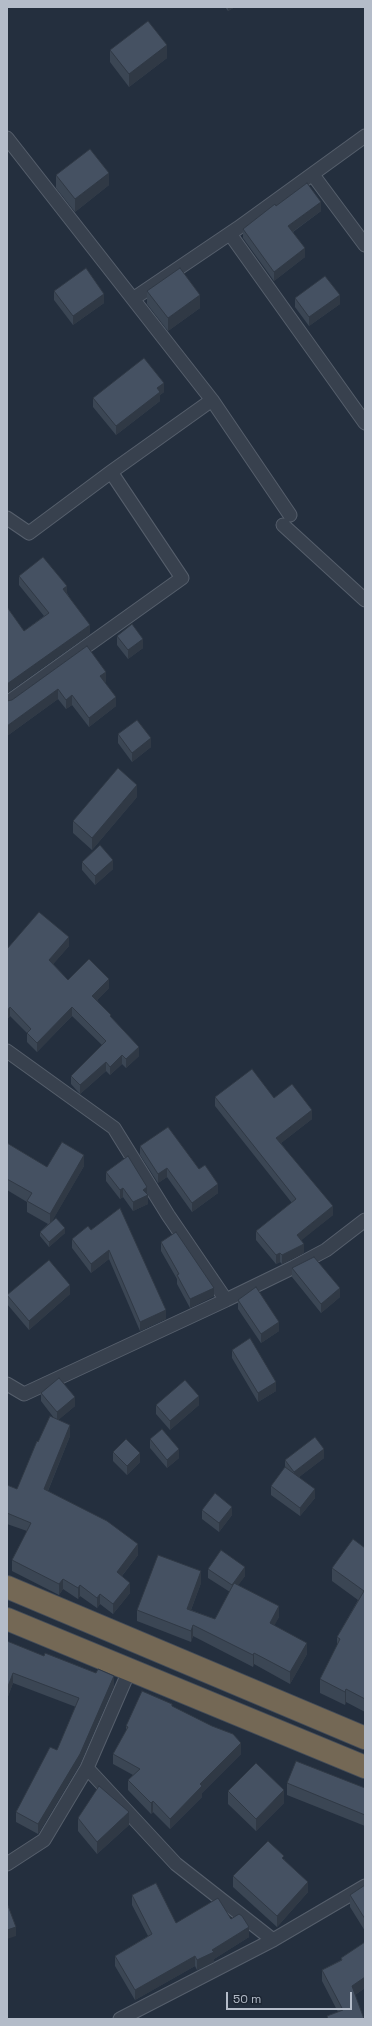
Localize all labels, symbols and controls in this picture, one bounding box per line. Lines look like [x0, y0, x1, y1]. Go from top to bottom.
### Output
scale bar [228, 1984, 354, 2010]
text: 50 m [233, 1991, 261, 2007]

